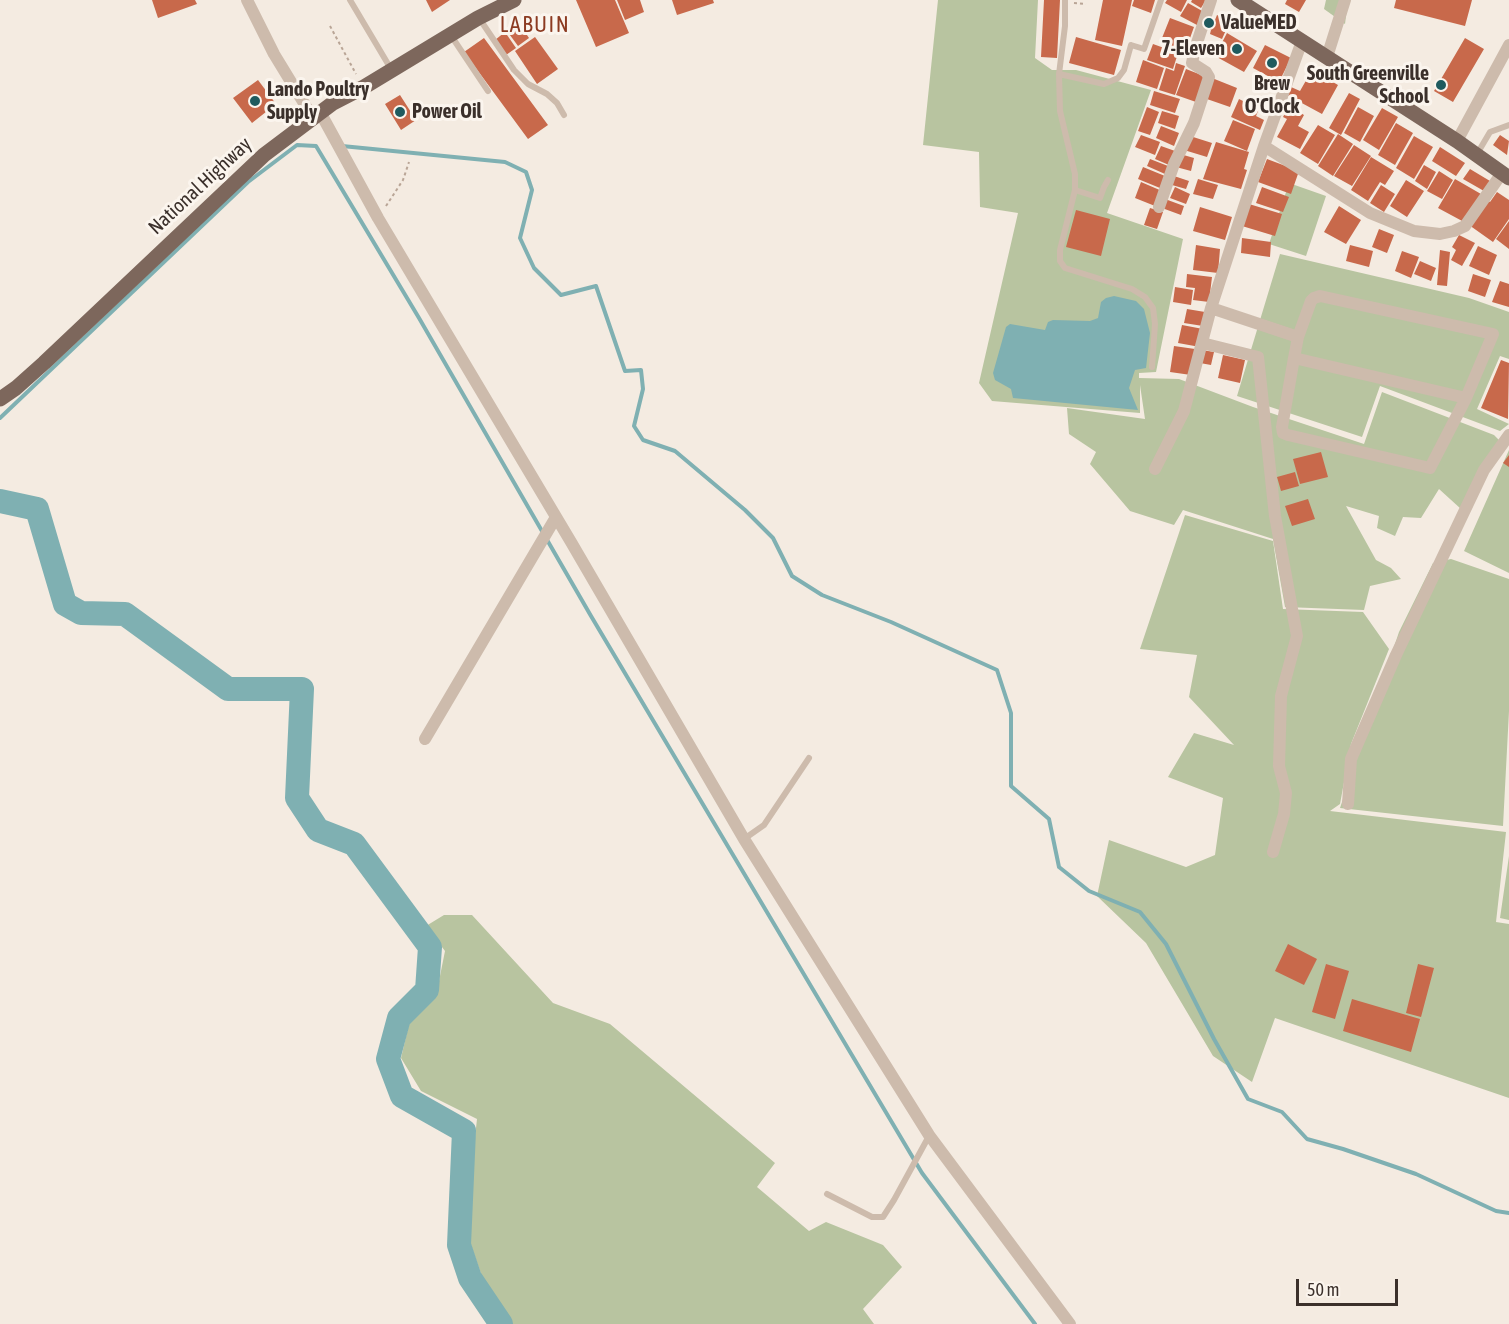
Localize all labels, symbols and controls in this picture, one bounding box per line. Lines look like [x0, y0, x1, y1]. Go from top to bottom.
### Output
place label: ValueMED [1221, 11, 1297, 35]
district label: LABUIN [500, 12, 570, 38]
marker: ValueMED [1202, 16, 1216, 30]
place label: 7-Eleven [1161, 37, 1225, 61]
marker: 7-Eleven [1230, 42, 1244, 56]
marker: Brew O'Clock [1265, 56, 1279, 70]
place label: South Greenville School [1307, 62, 1429, 109]
place label: Brew O'Clock [1245, 72, 1299, 119]
place label: Lando Poultry Supply [267, 78, 369, 125]
marker: South Greenville School [1434, 78, 1448, 92]
marker: Lando Poultry Supply [248, 94, 262, 108]
place label: Power Oil [412, 100, 482, 124]
marker: Power Oil [393, 105, 407, 119]
street label: National Highway [144, 132, 256, 240]
scale bar [1299, 1267, 1401, 1305]
text: 50 m [1307, 1279, 1339, 1300]

